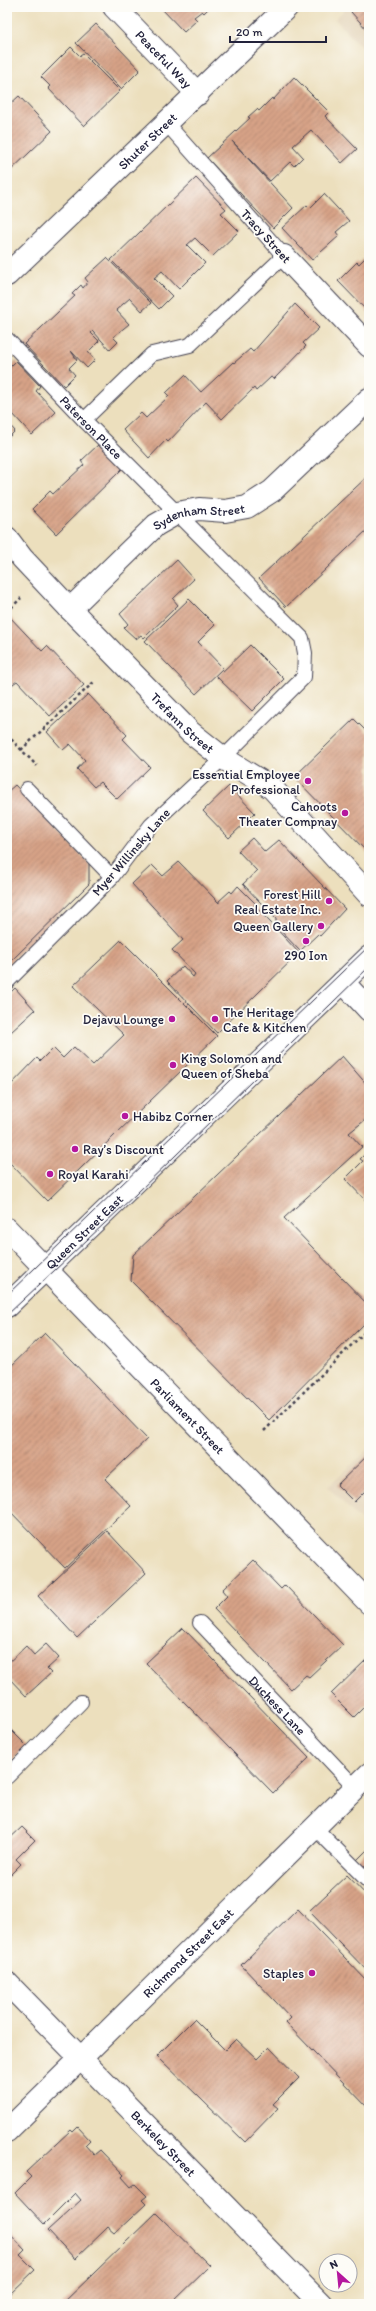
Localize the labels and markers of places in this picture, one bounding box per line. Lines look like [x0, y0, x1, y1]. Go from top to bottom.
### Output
place label: Essential Employee Professional [192, 767, 300, 797]
marker: Essential Employee Professional [303, 776, 313, 786]
place label: Cahoots Theater Compnay [239, 799, 337, 829]
marker: Cahoots Theater Compnay [340, 808, 350, 818]
place label: Forest Hill Real Estate Inc. [234, 887, 321, 917]
marker: Forest Hill Real Estate Inc. [324, 896, 334, 906]
place label: Queen Gallery [233, 919, 313, 934]
marker: Queen Gallery [316, 921, 326, 931]
marker: 290 Ion [301, 936, 311, 946]
place label: 290 Ion [284, 948, 328, 963]
place label: The Heritage Cafe & Kitchen [223, 1005, 307, 1035]
place label: Dejavu Lounge [83, 1012, 164, 1027]
marker: Dejavu Lounge [167, 1014, 177, 1024]
marker: The Heritage Cafe & Kitchen [210, 1014, 220, 1024]
place label: King Solomon and Queen of Sheba [181, 1051, 282, 1081]
marker: King Solomon and Queen of Sheba [168, 1060, 178, 1070]
place label: Habibz Corner [133, 1109, 214, 1124]
marker: Habibz Corner [120, 1111, 130, 1121]
place label: Ray’s Discount [83, 1142, 164, 1157]
marker: Ray’s Discount [70, 1144, 80, 1154]
place label: Royal Karahi [58, 1167, 129, 1182]
marker: Royal Karahi [45, 1169, 55, 1179]
place label: Staples [263, 1966, 304, 1981]
marker: Staples [307, 1968, 317, 1978]

